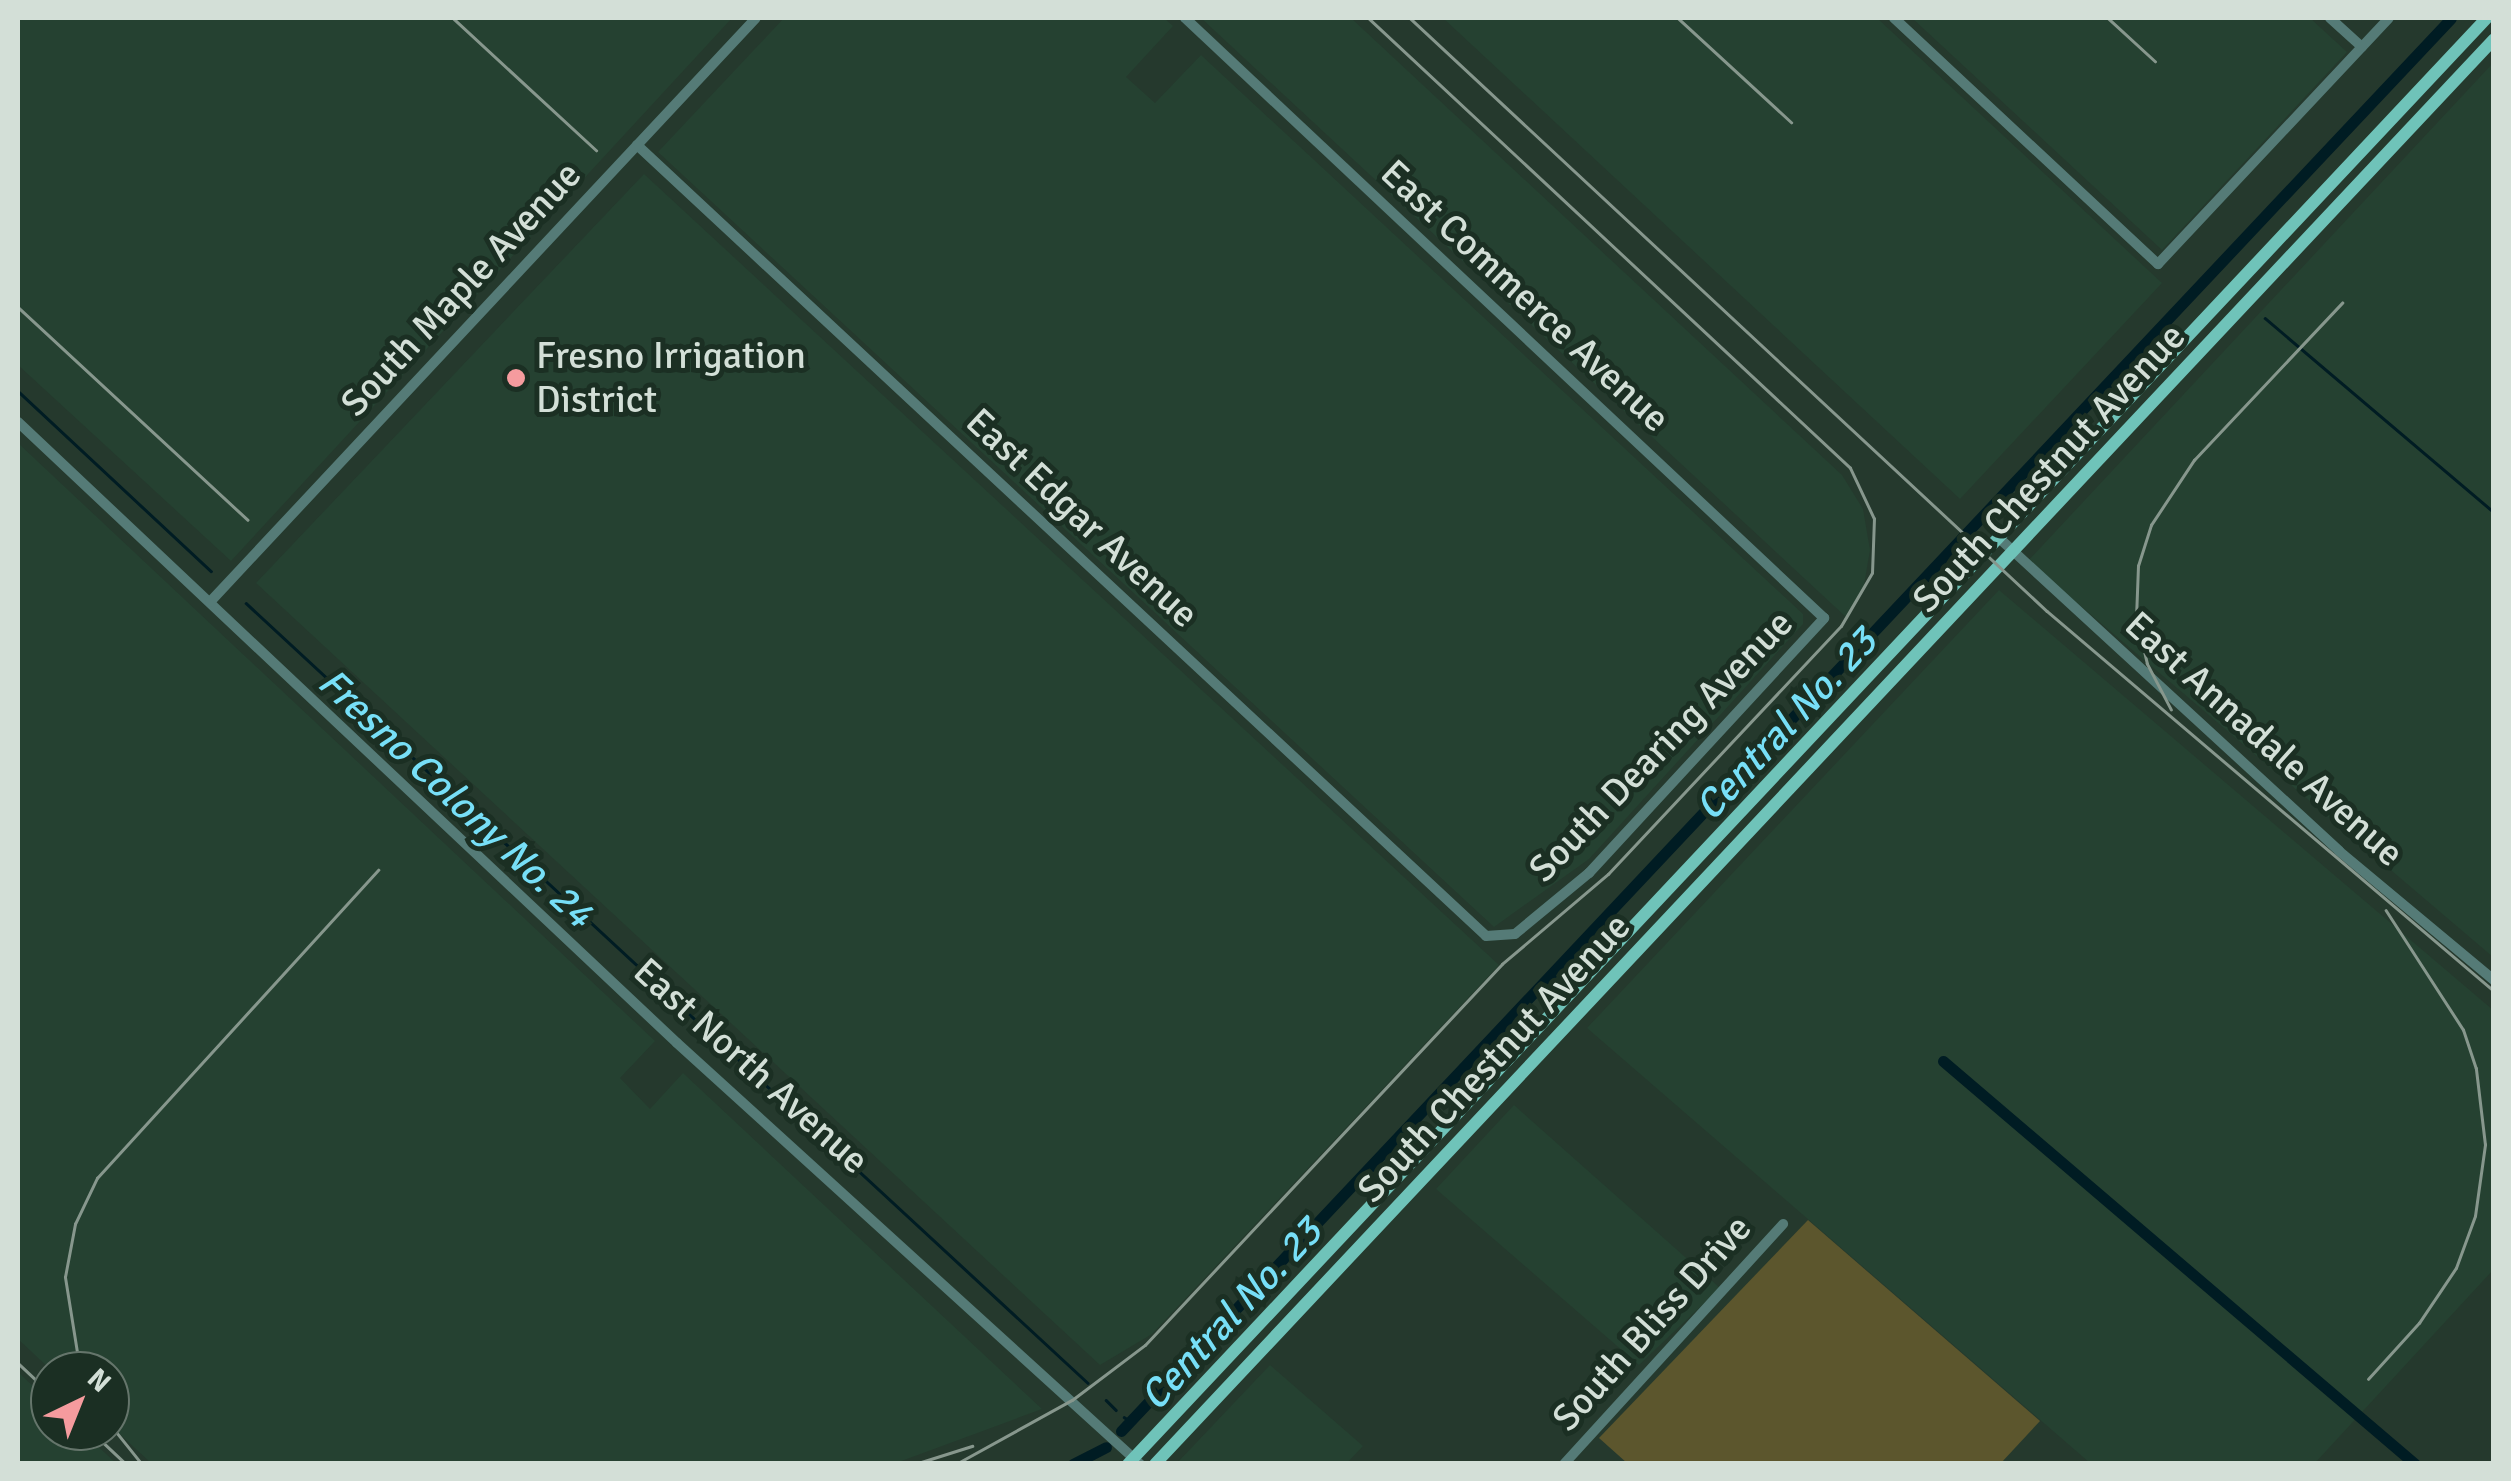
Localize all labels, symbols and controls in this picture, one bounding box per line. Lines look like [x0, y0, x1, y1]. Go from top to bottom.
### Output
street label: East Commerce Avenue [1371, 150, 1679, 442]
street label: South Maple Avenue [331, 152, 591, 426]
street label: South Chestnut Avenue [1903, 314, 2195, 622]
place label: Fresno Irrigation District [536, 333, 806, 422]
marker: Fresno Irrigation District [505, 367, 527, 389]
street label: East Edgar Avenue [957, 399, 1207, 637]
street label: South Dearing Avenue [1520, 601, 1802, 891]
street label: East Annadale Avenue [2115, 602, 2413, 876]
water label: Central No. 23 [1685, 618, 1887, 830]
water label: Fresno Colony No. 24 [309, 658, 603, 938]
street label: South Chestnut Avenue [1348, 904, 1640, 1212]
street label: East North Avenue [624, 949, 878, 1183]
street label: South Bliss Drive [1543, 1206, 1761, 1440]
water label: Central No. 23 [1130, 1208, 1332, 1420]
north arrow [30, 1351, 130, 1451]
text: N [80, 1361, 118, 1400]

